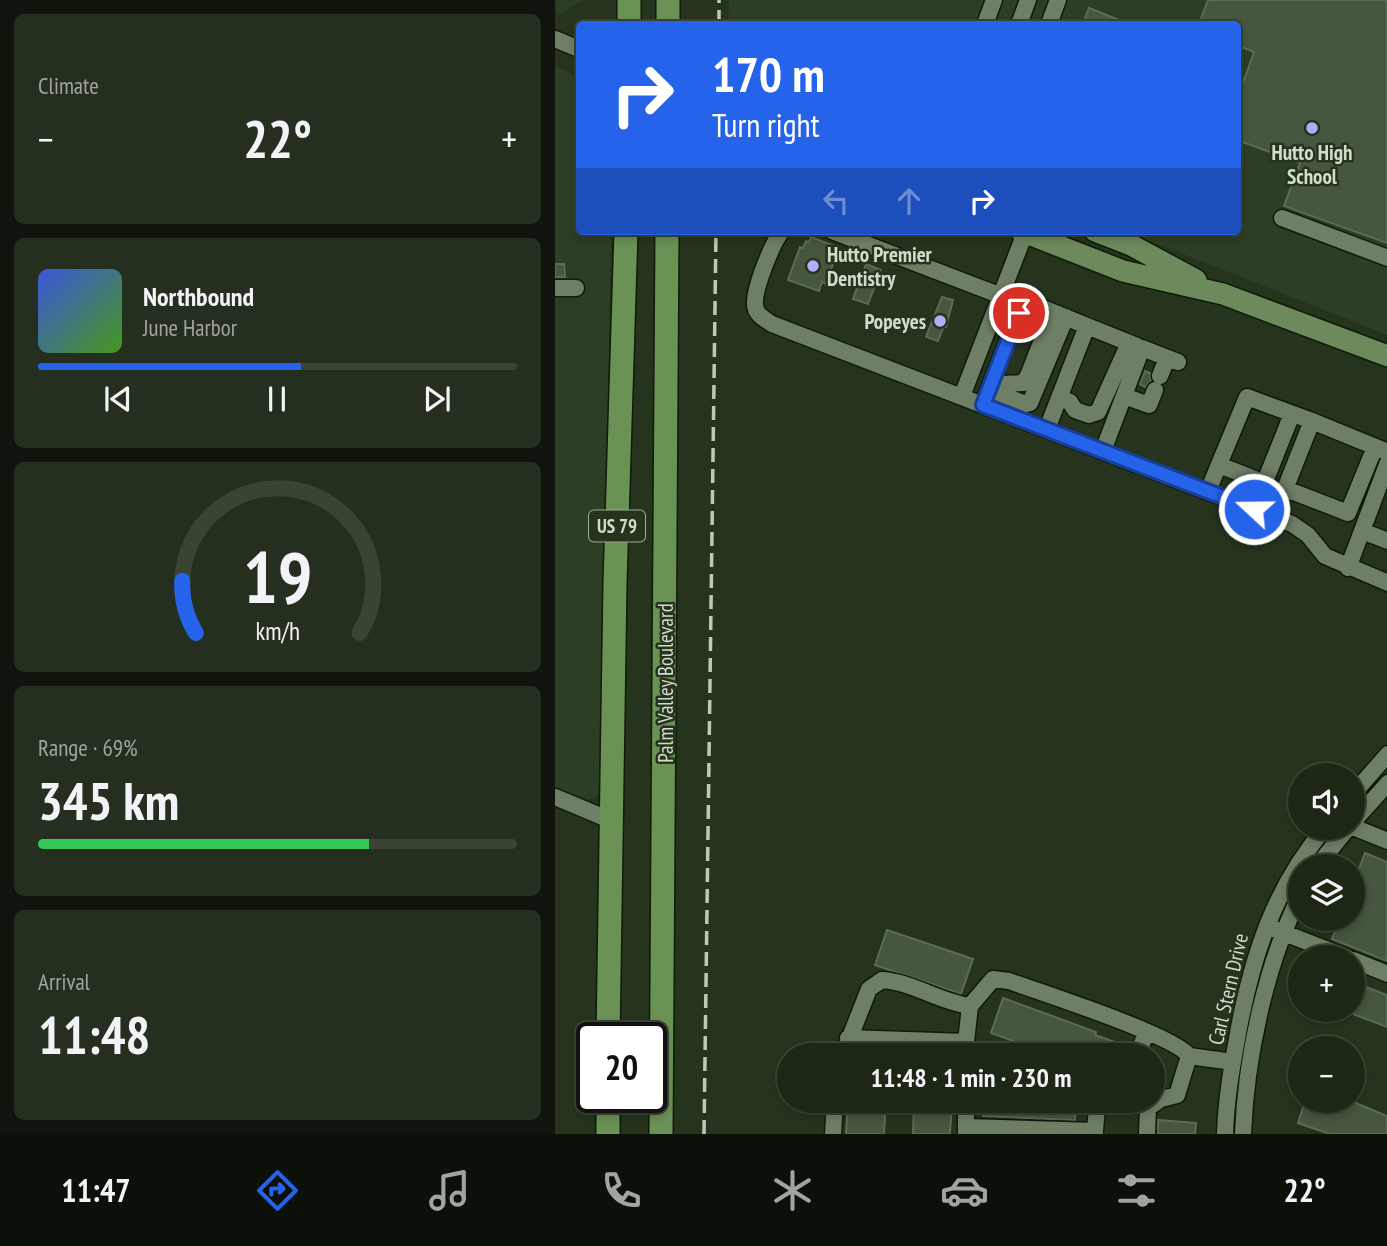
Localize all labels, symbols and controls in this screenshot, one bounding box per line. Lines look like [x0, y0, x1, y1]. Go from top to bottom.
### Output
text: 170 m [712, 42, 825, 106]
icon: right [597, 49, 688, 140]
text: Climate [38, 71, 99, 100]
text: Turn right [712, 104, 820, 146]
text: 22° [243, 105, 312, 172]
text: − [38, 114, 54, 163]
text: + [501, 114, 517, 163]
marker: Hutto High School [1304, 120, 1320, 136]
place label: Hutto High School [1272, 139, 1352, 190]
icon: left [817, 182, 855, 220]
icon: ahead [890, 182, 928, 220]
icon: right [963, 182, 1001, 220]
place label: Hutto Premier Dentistry [827, 241, 933, 292]
marker: Hutto Premier Dentistry [805, 258, 821, 274]
text: Northbound [143, 280, 254, 313]
pin [989, 283, 1049, 343]
icon: arrive [1000, 294, 1038, 332]
place label: Popeyes [864, 308, 926, 335]
text: June Harbor [143, 313, 237, 342]
marker: Popeyes [932, 313, 948, 329]
icon: previous [99, 380, 137, 418]
icon: pause [258, 380, 296, 418]
icon: next [418, 380, 456, 418]
position arrow [1217, 472, 1291, 546]
road number: US 79 [589, 510, 645, 541]
text: 19 [243, 529, 312, 623]
street label: Palm Valley Boulevard [652, 603, 679, 763]
text: km/h [255, 615, 300, 647]
text: Range · 69% [38, 733, 138, 762]
map controls [1288, 763, 1365, 1113]
button: sound [1288, 763, 1365, 840]
text: 345 km [38, 767, 179, 834]
button: layers [1288, 854, 1365, 931]
street label: Carl Stern Drive [1202, 931, 1254, 1047]
button: + [1288, 945, 1365, 1022]
text: Arrival [38, 967, 90, 996]
text: 11:48 [38, 1001, 150, 1068]
speed limit sign: 20 [576, 1022, 667, 1113]
button: − [1288, 1036, 1365, 1113]
text: 11:48 · 1 min · 230 m [871, 1061, 1071, 1094]
icon: directions [253, 1166, 302, 1215]
icon: music [425, 1166, 474, 1215]
icon: phone [597, 1166, 646, 1215]
icon: climate [768, 1166, 817, 1215]
icon: car [940, 1166, 989, 1215]
icon: filters [1112, 1166, 1161, 1215]
text: 11:47 [61, 1169, 131, 1211]
text: 22° [1283, 1169, 1326, 1211]

